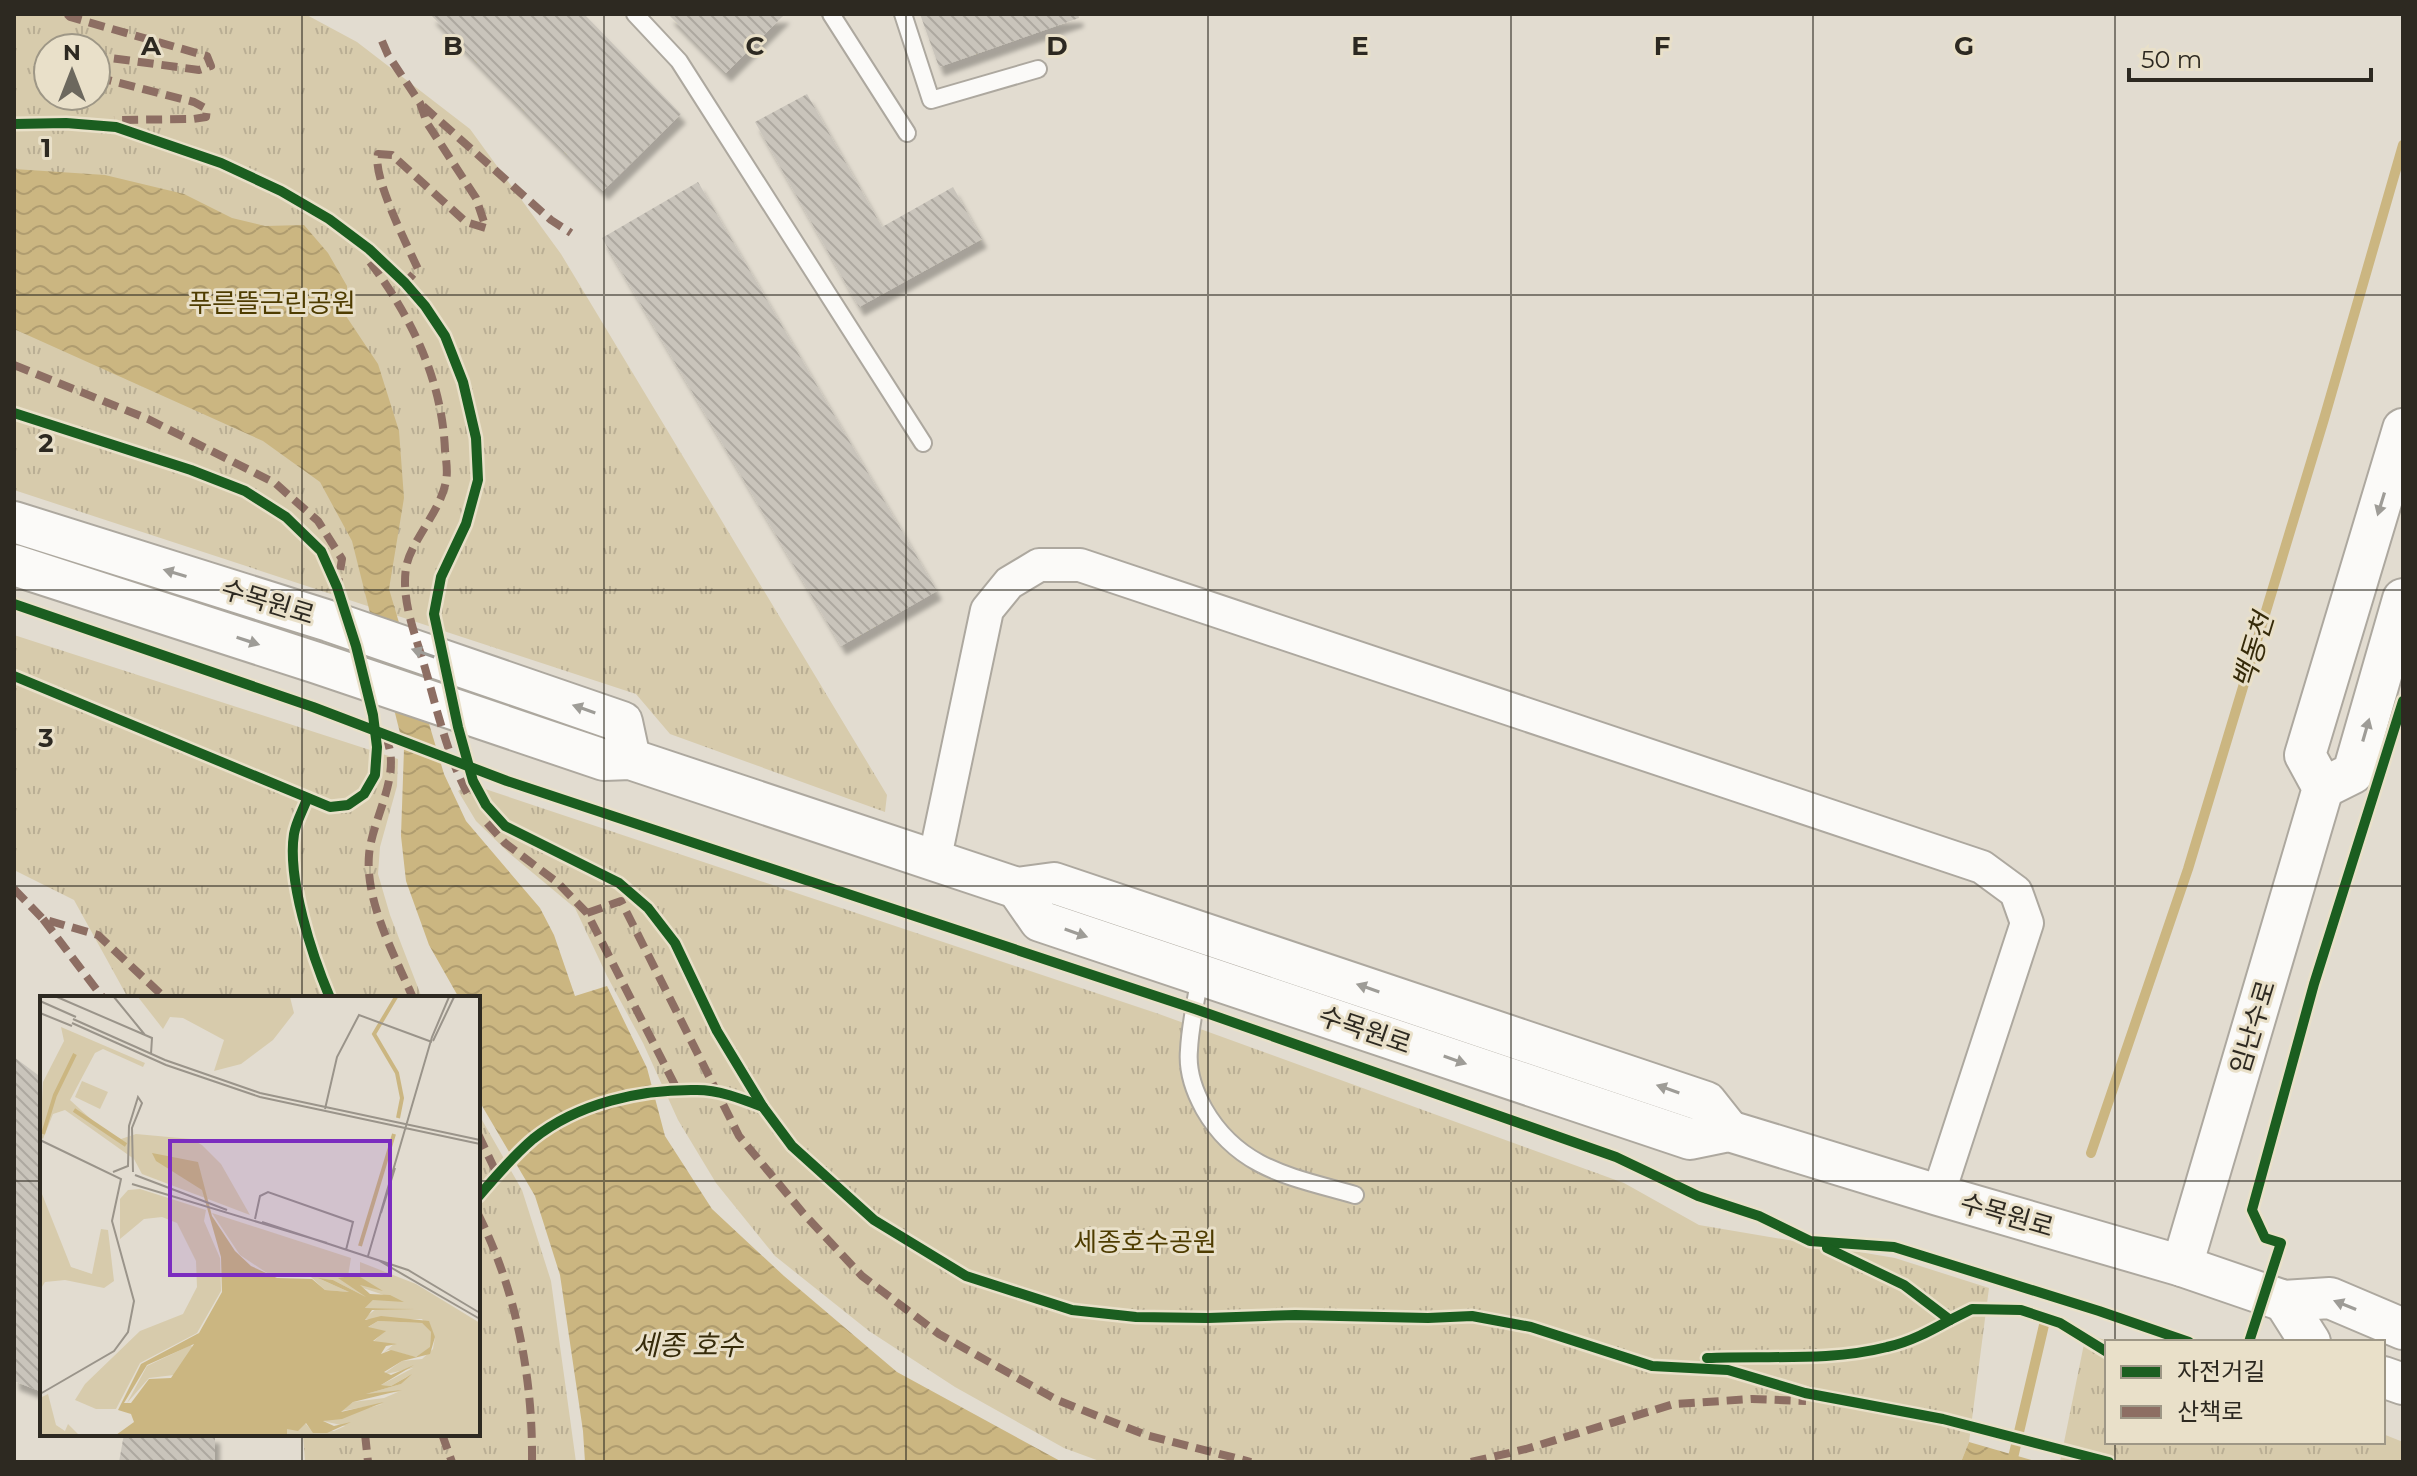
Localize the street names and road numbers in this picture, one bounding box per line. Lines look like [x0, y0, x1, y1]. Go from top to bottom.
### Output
street label: 수목원로 [218, 573, 318, 631]
street label: 임난수로 [2224, 977, 2282, 1077]
street label: 수목원로 [1315, 999, 1415, 1061]
street label: 수목원로 [1957, 1186, 2057, 1244]

